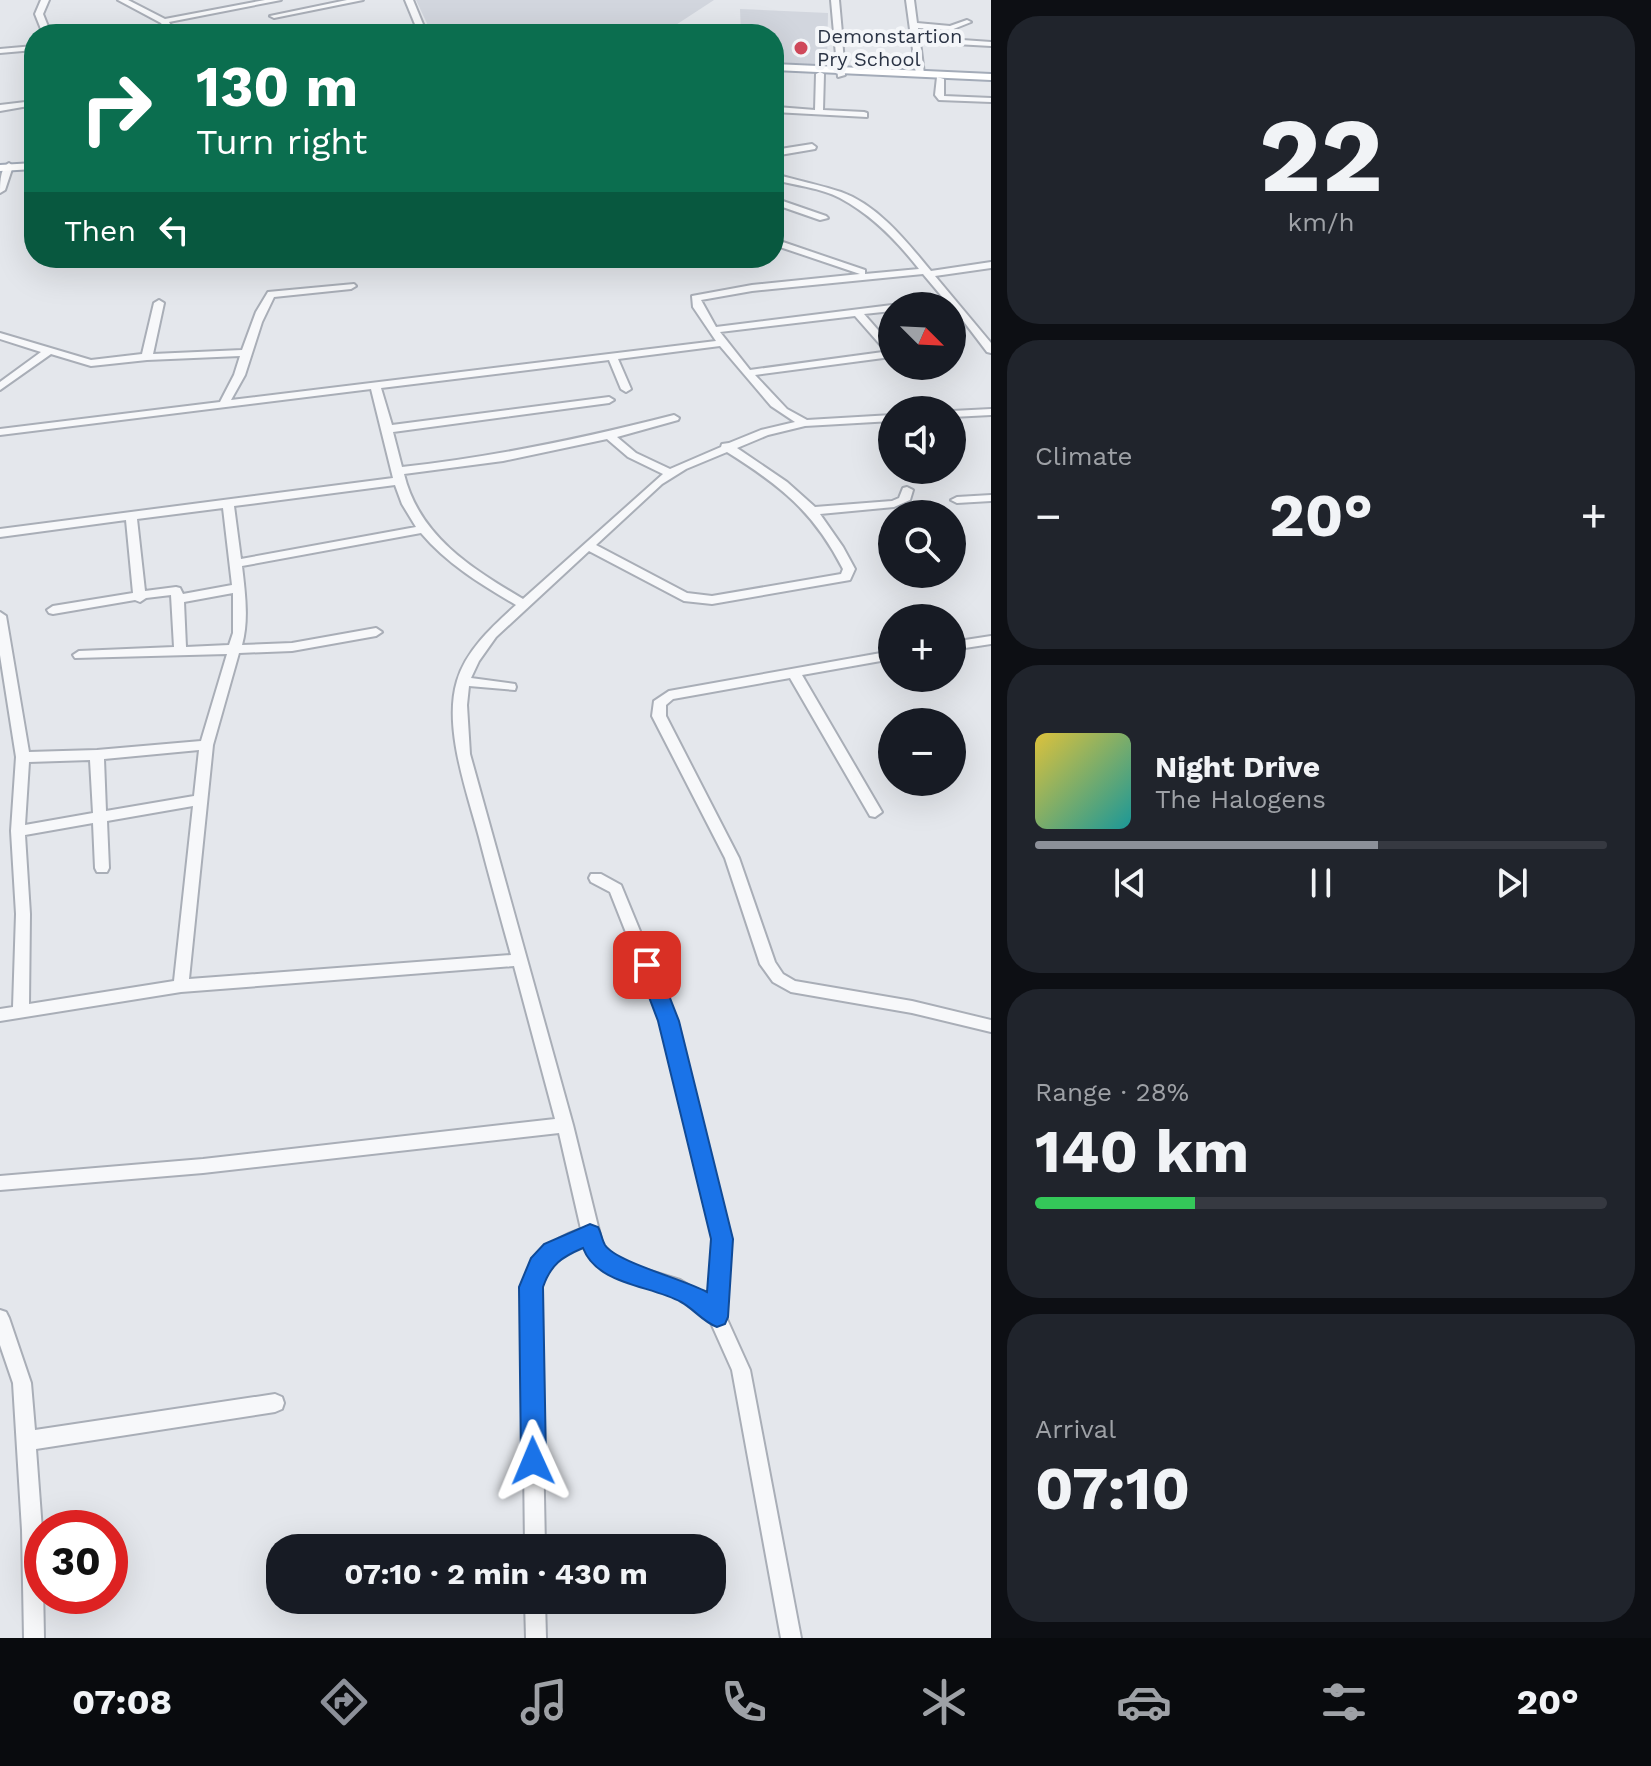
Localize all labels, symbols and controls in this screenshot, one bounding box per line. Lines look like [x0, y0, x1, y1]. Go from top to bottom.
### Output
place label: Demonstartion Pry School [817, 24, 962, 71]
marker: Demonstartion Pry School [792, 39, 810, 57]
text: 130 m [196, 54, 358, 120]
icon: right [64, 56, 168, 160]
text: 22 [1259, 94, 1383, 216]
text: Turn right [196, 121, 367, 163]
text: km/h [1288, 207, 1354, 237]
icon: left [152, 208, 196, 252]
text: Then [64, 213, 136, 248]
north arrow [878, 292, 966, 380]
map controls [878, 292, 966, 796]
button: sound [878, 396, 966, 484]
text: Climate [1035, 441, 1133, 471]
text: 20° [1269, 480, 1373, 551]
text: − [1035, 490, 1062, 542]
text: + [1580, 490, 1607, 542]
button: search [878, 500, 966, 588]
button: + [878, 604, 966, 692]
button: − [878, 708, 966, 796]
text: Night Drive [1155, 749, 1320, 784]
text: The Halogens [1155, 784, 1326, 814]
icon: previous [1108, 861, 1152, 905]
icon: pause [1299, 861, 1343, 905]
icon: next [1490, 861, 1534, 905]
pin [613, 931, 681, 999]
icon: arrive [625, 943, 669, 987]
text: Range · 28% [1035, 1077, 1189, 1107]
text: 140 km [1035, 1116, 1249, 1187]
text: Arrival [1035, 1414, 1116, 1444]
position arrow [491, 1419, 575, 1503]
text: 07:10 [1035, 1453, 1190, 1524]
speed limit sign: 30 [24, 1510, 128, 1614]
text: 07:10 · 2 min · 430 m [344, 1556, 648, 1591]
icon: directions [316, 1674, 372, 1730]
icon: music [516, 1674, 572, 1730]
icon: phone [716, 1674, 772, 1730]
icon: climate [916, 1674, 972, 1730]
icon: car [1116, 1674, 1172, 1730]
icon: filters [1316, 1674, 1372, 1730]
text: 07:08 [72, 1681, 172, 1723]
text: 20° [1516, 1681, 1579, 1723]

